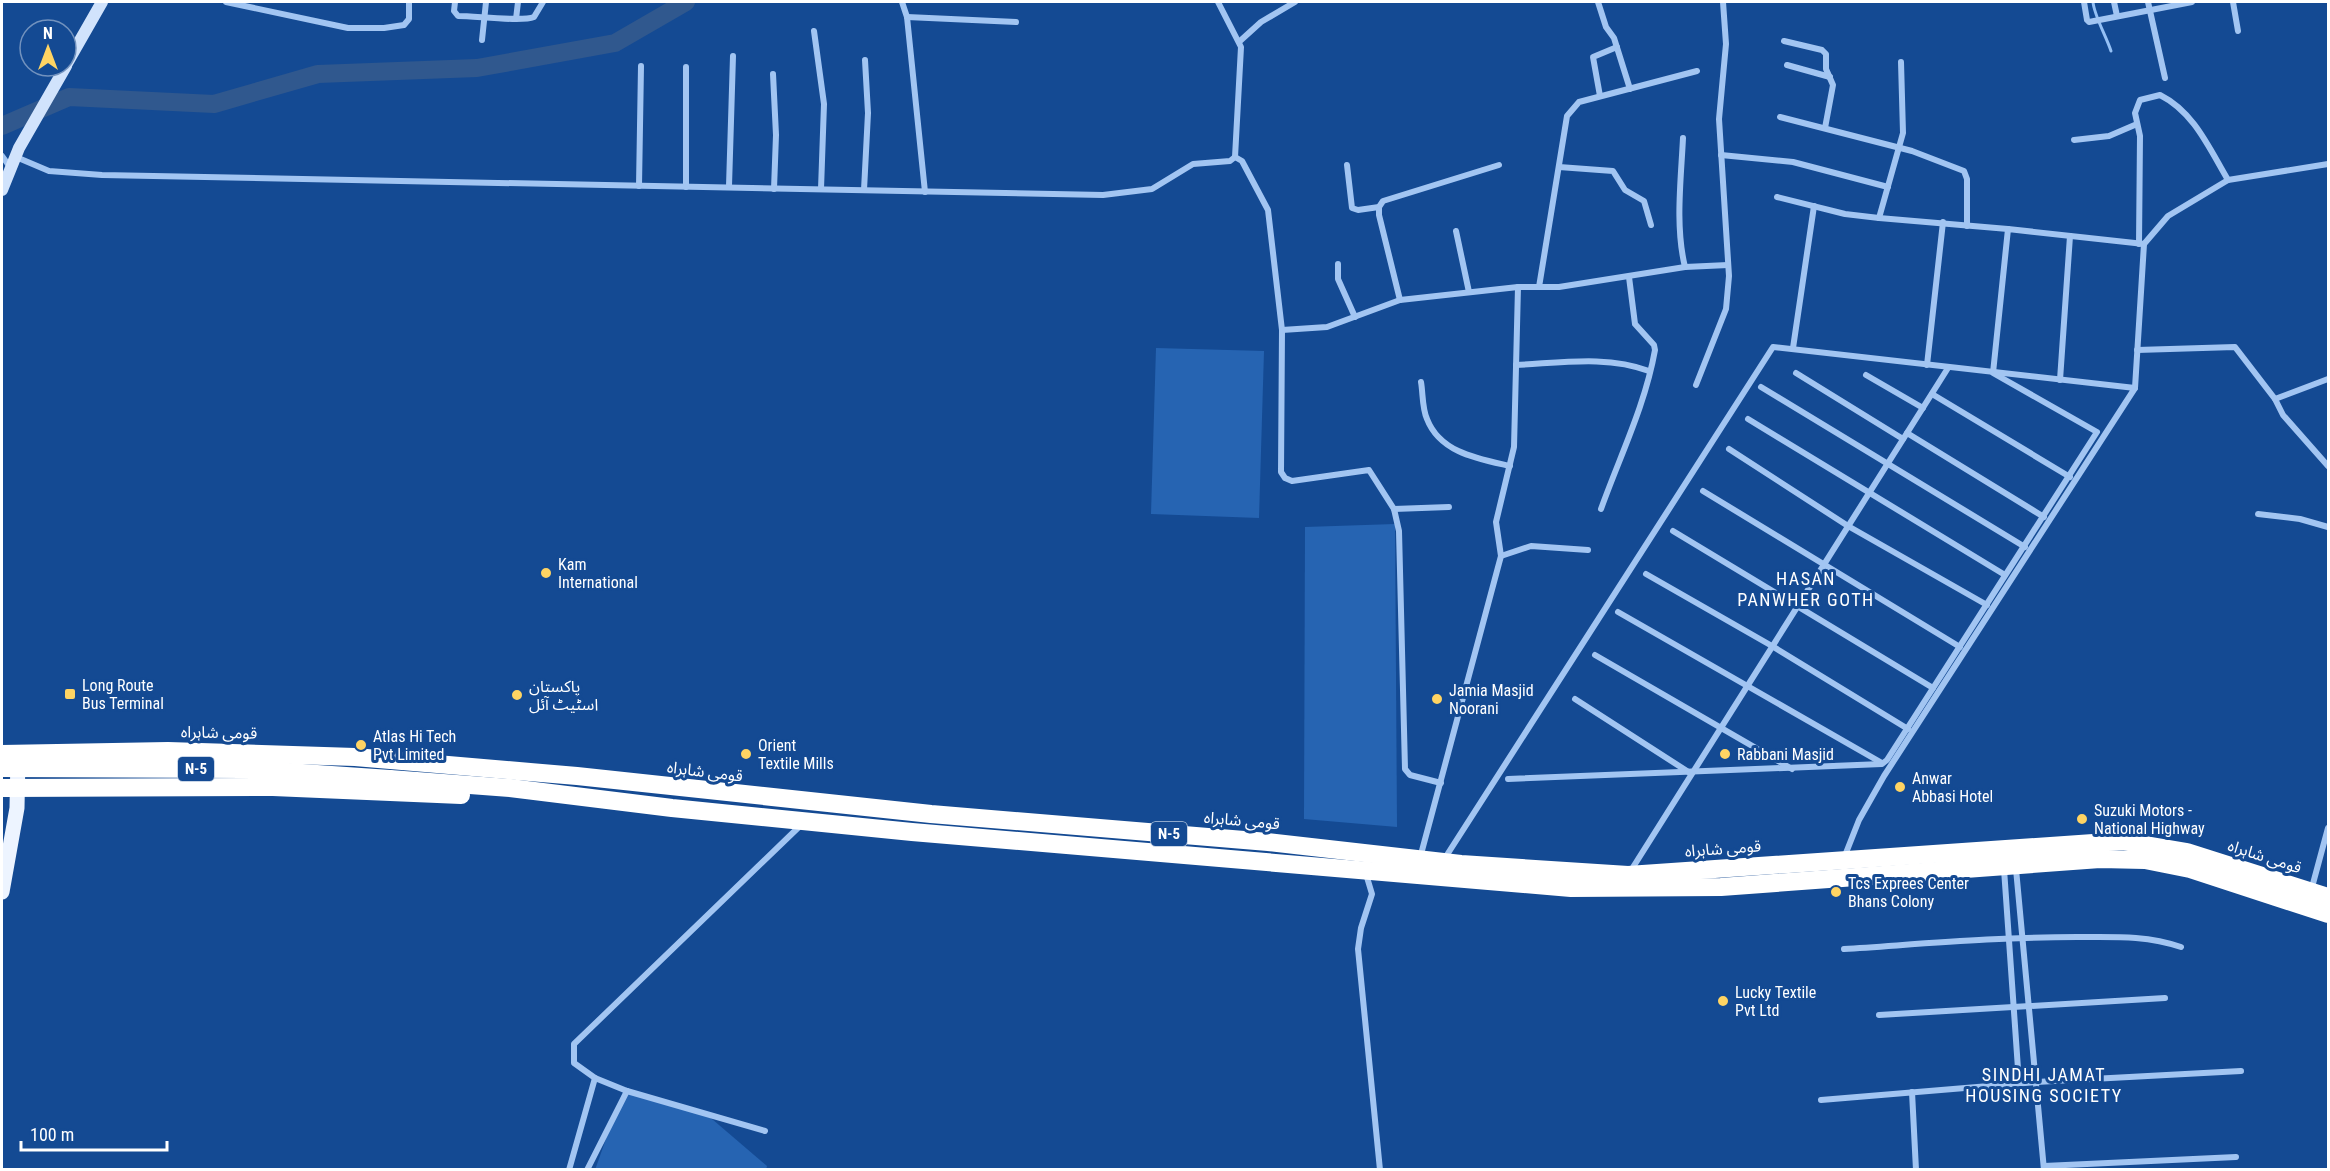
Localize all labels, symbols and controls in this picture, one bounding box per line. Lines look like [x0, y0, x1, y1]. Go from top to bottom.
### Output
north arrow [18, 18, 78, 78]
text: N [43, 24, 53, 43]
place label: Kam International [558, 555, 638, 592]
marker: Kam International [539, 566, 553, 580]
district label: HASAN PANWHER GOTH [1737, 568, 1875, 610]
place label: Long Route Bus Terminal [82, 676, 164, 713]
place label: پاکستان اسٹیٹ آئل [529, 677, 598, 714]
place label: Jamia Masjid Noorani [1449, 681, 1534, 718]
marker: Long Route Bus Terminal [63, 687, 77, 701]
marker: پاکستان اسٹیٹ آئل [510, 688, 524, 702]
marker: Jamia Masjid Noorani [1430, 692, 1444, 706]
street label: قومی شاہراہ [181, 722, 257, 743]
place label: Atlas Hi Tech Pvt Limited [373, 727, 456, 764]
place label: Orient Textile Mills [758, 736, 834, 773]
marker: Atlas Hi Tech Pvt Limited [354, 738, 368, 752]
place label: Rabbani Masjid [1737, 745, 1834, 764]
marker: Orient Textile Mills [739, 747, 753, 761]
marker: Rabbani Masjid [1718, 747, 1732, 761]
road number: N-5 [178, 757, 214, 781]
street label: قومی شاہراہ [666, 757, 744, 786]
place label: Anwar Abbasi Hotel [1912, 769, 1993, 806]
marker: Anwar Abbasi Hotel [1893, 780, 1907, 794]
place label: Suzuki Motors - National Highway [2094, 801, 2205, 838]
street label: قومی شاہراہ [1203, 808, 1281, 833]
marker: Suzuki Motors - National Highway [2075, 812, 2089, 826]
road number: N-5 [1151, 822, 1187, 846]
street label: قومی شاہراہ [1684, 836, 1762, 861]
street label: قومی شاہراہ [2226, 836, 2304, 877]
place label: Tcs Exprees Center Bhans Colony [1848, 874, 1969, 911]
marker: Tcs Exprees Center Bhans Colony [1829, 885, 1843, 899]
place label: Lucky Textile Pvt Ltd [1735, 983, 1816, 1020]
marker: Lucky Textile Pvt Ltd [1716, 994, 1730, 1008]
district label: SINDHI JAMAT HOUSING SOCIETY [1965, 1064, 2123, 1106]
scale bar [21, 1114, 166, 1152]
text: 100 m [30, 1124, 74, 1145]

